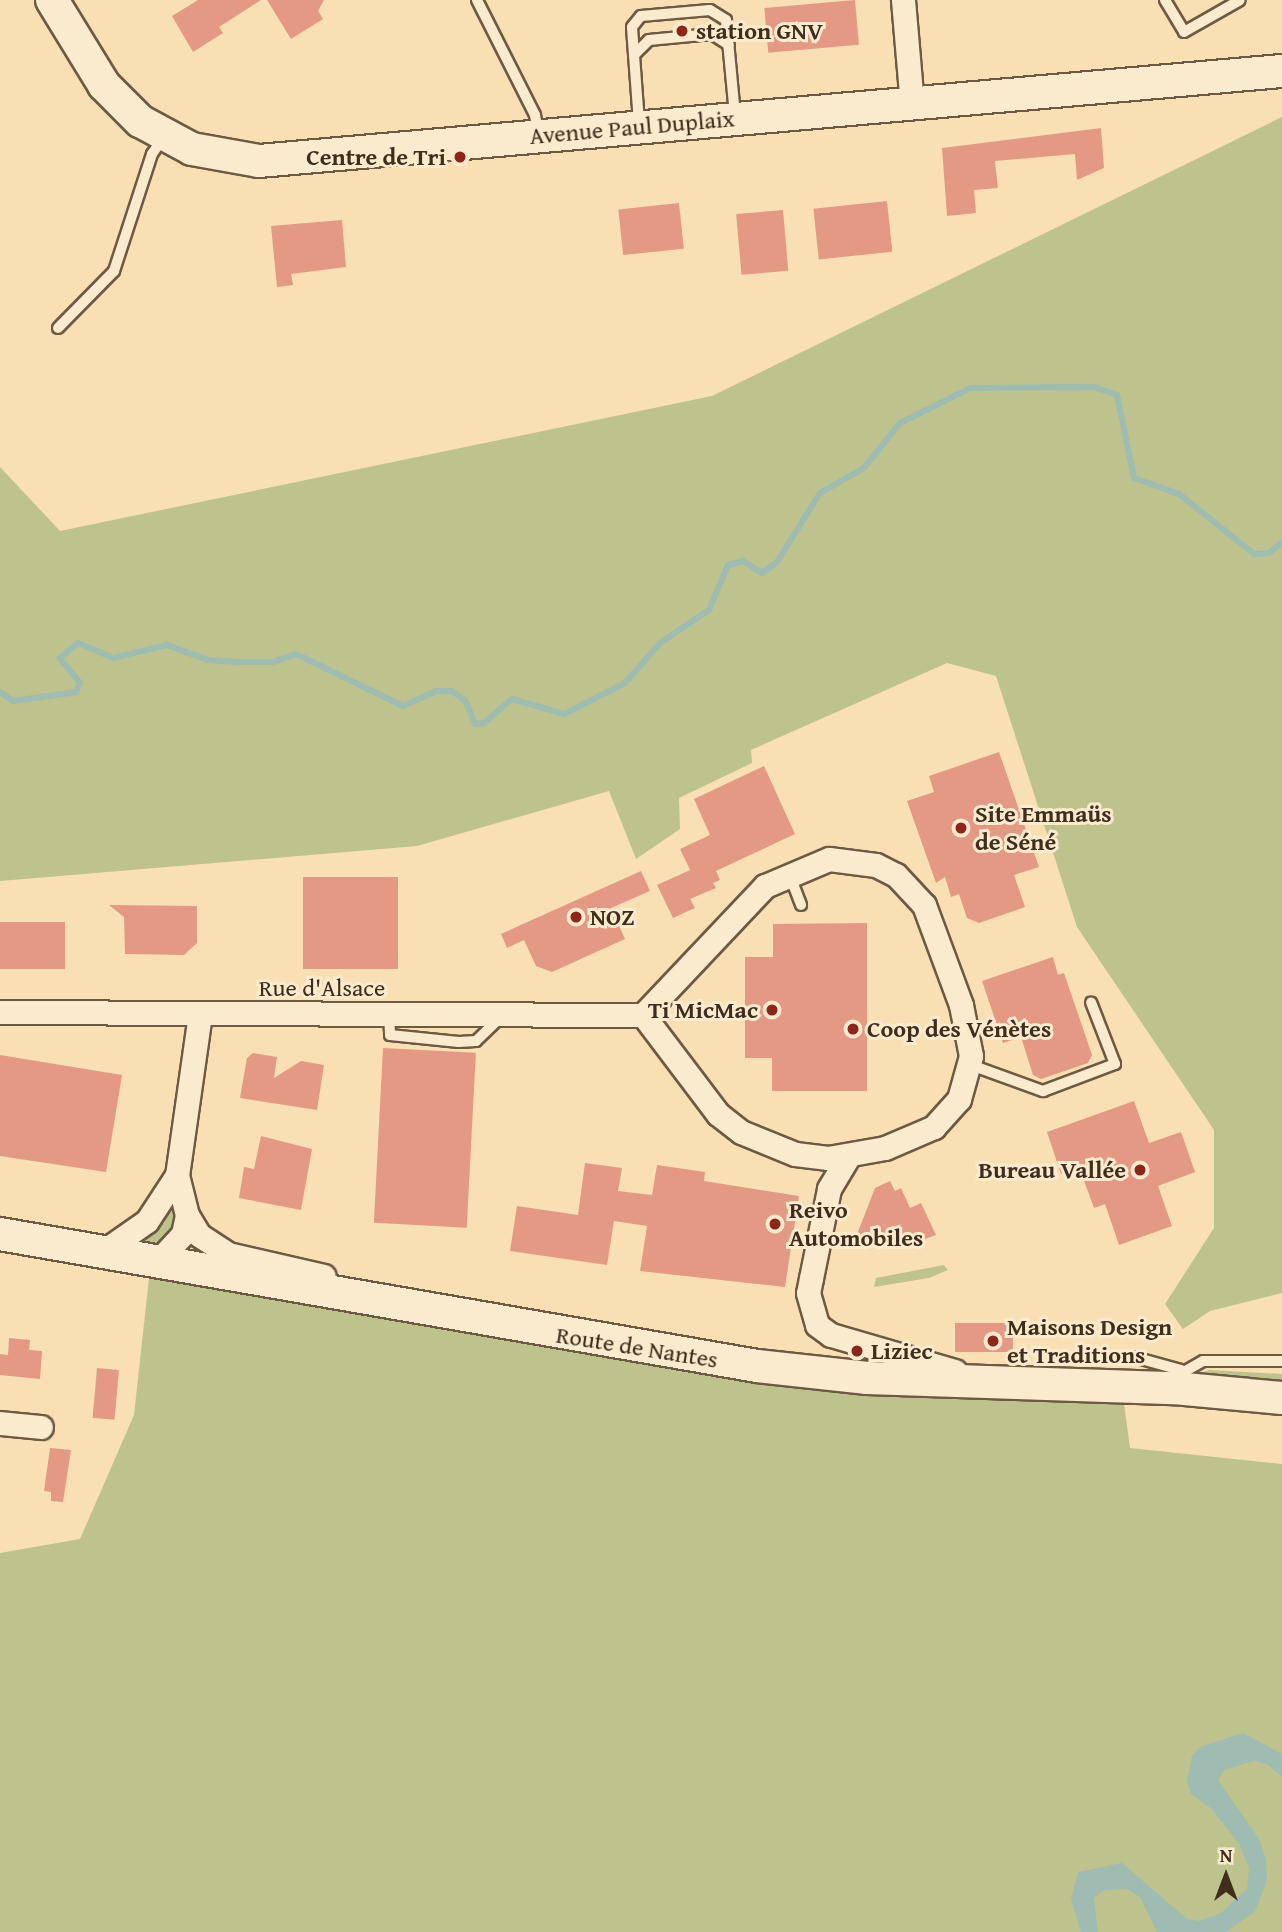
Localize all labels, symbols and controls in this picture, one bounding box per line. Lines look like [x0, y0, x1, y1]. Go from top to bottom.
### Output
place label: station GNV [696, 17, 823, 45]
marker: station GNV [674, 23, 690, 39]
street label: Avenue Paul Duplaix [528, 104, 736, 150]
place label: Centre de Tri [306, 143, 446, 171]
marker: Centre de Tri [452, 149, 468, 165]
place label: Site Emmaüs de Séné [975, 800, 1112, 856]
marker: Site Emmaüs de Séné [953, 820, 969, 836]
place label: NOZ [590, 903, 634, 931]
marker: NOZ [568, 909, 584, 925]
street label: Rue d'Alsace [259, 974, 385, 1002]
place label: Ti MicMac [648, 996, 758, 1024]
marker: Ti MicMac [764, 1002, 780, 1018]
place label: Coop des Vénètes [867, 1015, 1051, 1043]
marker: Coop des Vénètes [845, 1021, 861, 1037]
place label: Bureau Vallée [978, 1156, 1126, 1184]
marker: Bureau Vallée [1132, 1162, 1148, 1178]
place label: Reivo Automobiles [789, 1196, 923, 1252]
marker: Reivo Automobiles [767, 1216, 783, 1232]
place label: Maisons Design et Traditions [1007, 1313, 1172, 1369]
street label: Route de Nantes [554, 1320, 720, 1374]
marker: Maisons Design et Traditions [985, 1333, 1001, 1349]
place label: Liziec [871, 1337, 933, 1365]
marker: Liziec [849, 1343, 865, 1359]
north arrow [1191, 1841, 1261, 1911]
text: N [1220, 1841, 1232, 1869]

